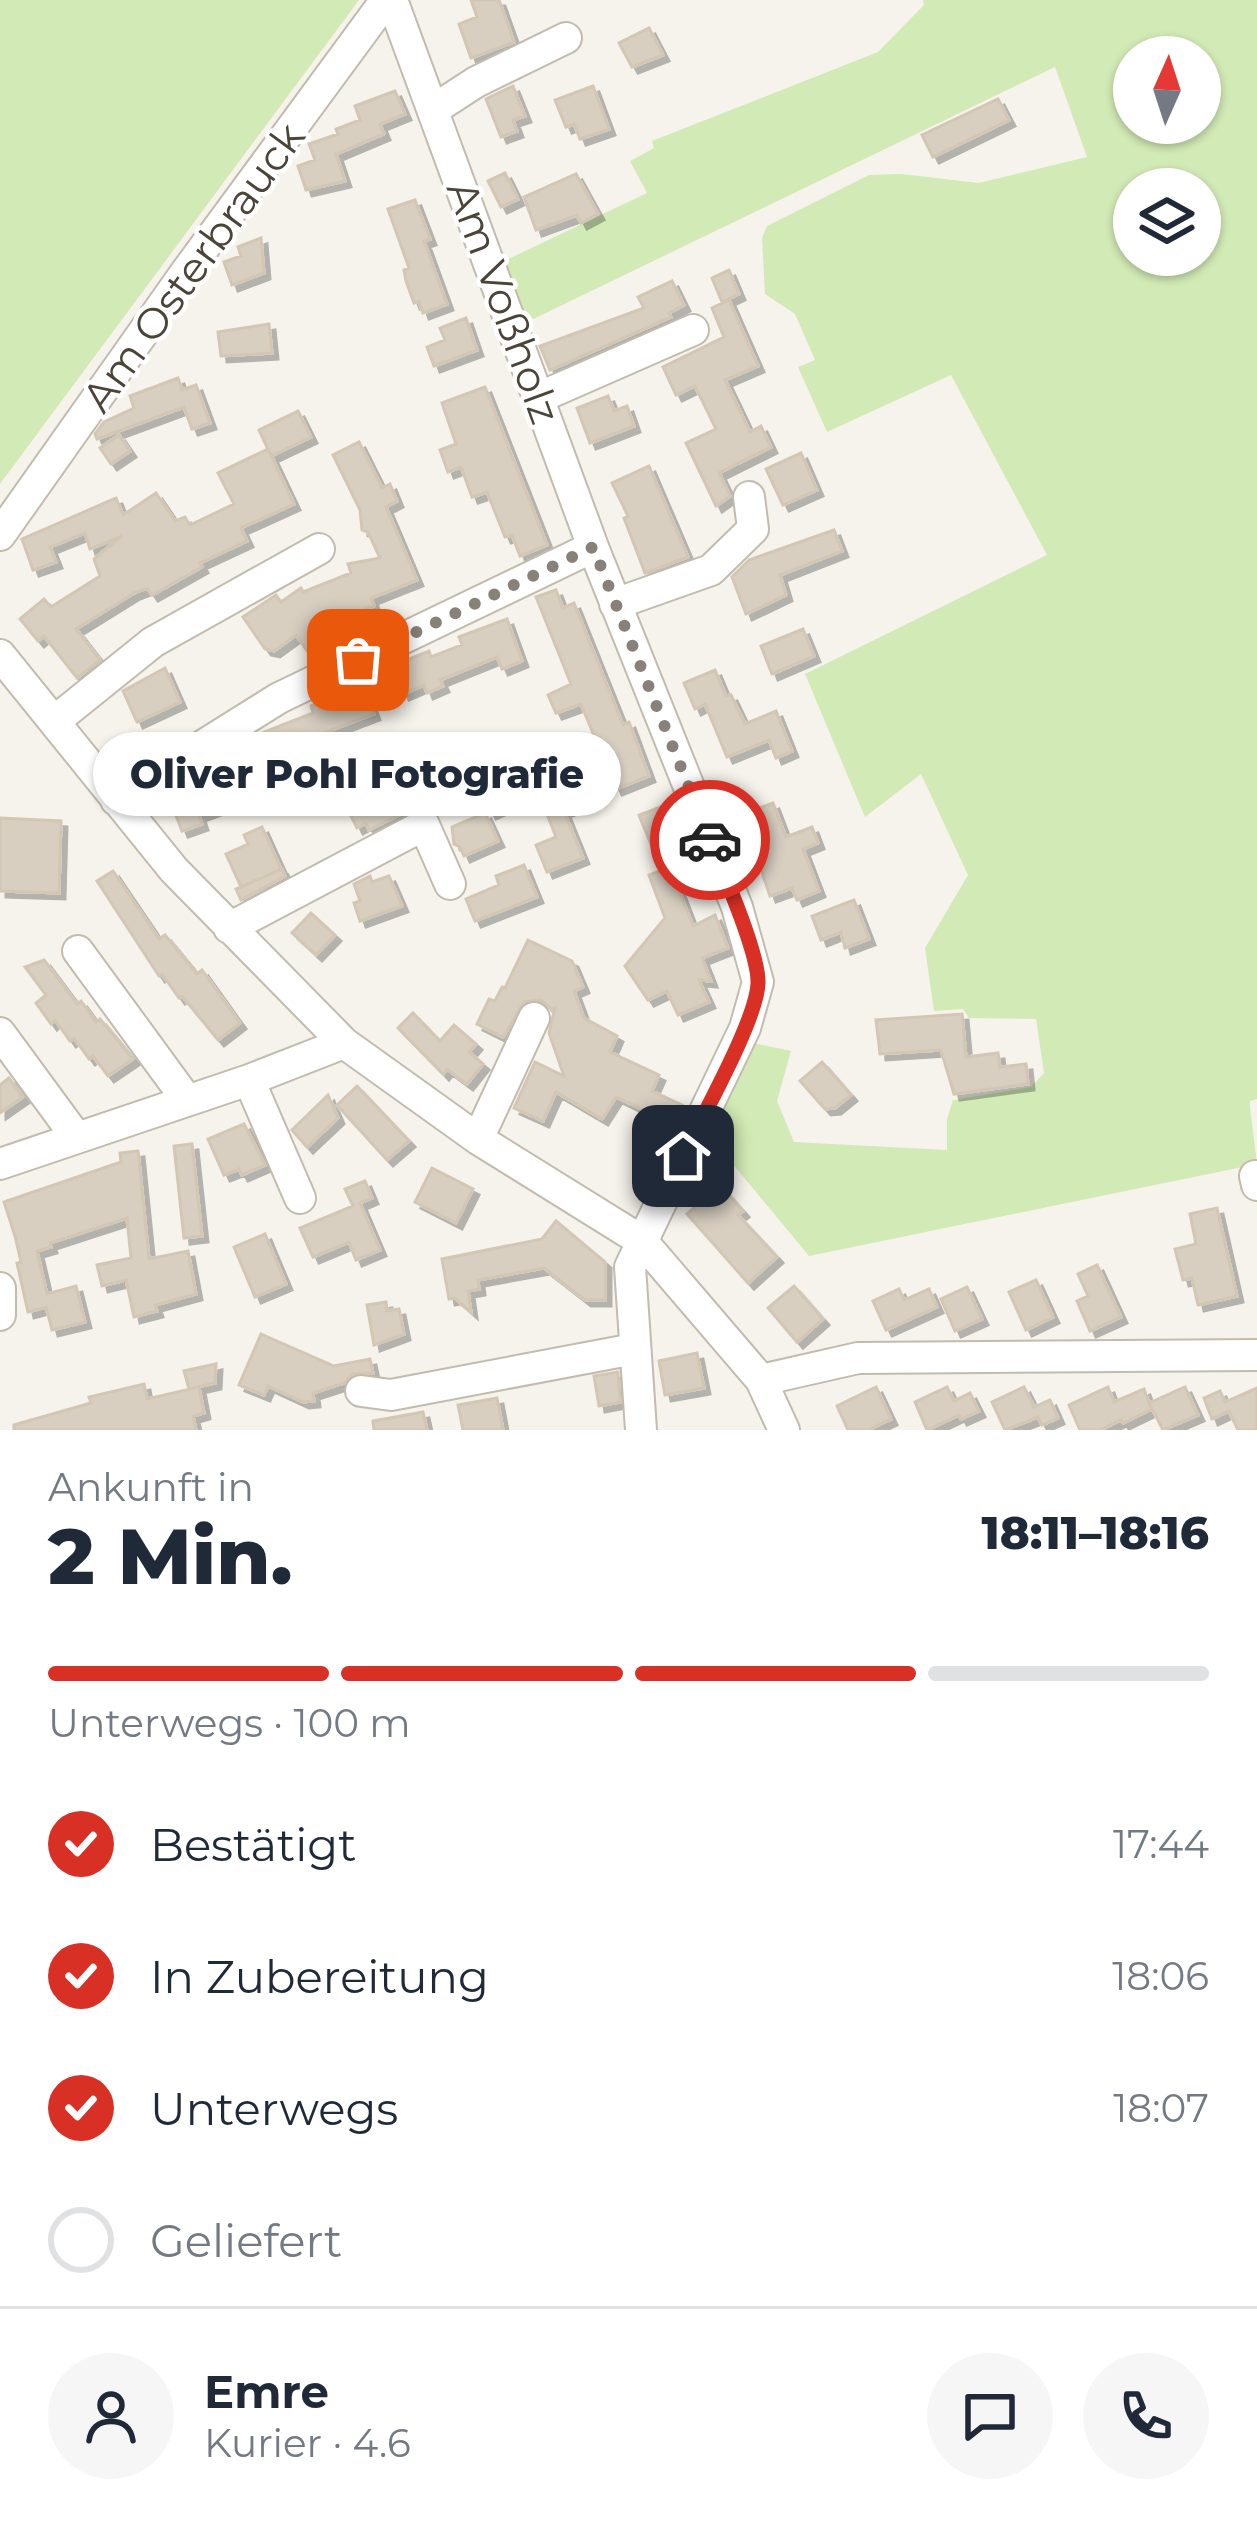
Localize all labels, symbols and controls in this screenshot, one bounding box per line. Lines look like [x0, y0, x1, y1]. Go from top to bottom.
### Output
north arrow [1113, 36, 1221, 144]
map controls [1113, 36, 1221, 276]
street label: Am Osterbrauck [71, 112, 315, 422]
button: layers [1113, 168, 1221, 276]
street label: Am Voßholz [436, 174, 572, 430]
pin [307, 609, 409, 711]
icon: bag [325, 627, 391, 693]
callout: Oliver Pohl Fotografie [94, 732, 622, 816]
text: Oliver Pohl Fotografie [130, 750, 584, 798]
courier [650, 780, 770, 900]
icon: car [677, 807, 743, 873]
pin [632, 1105, 734, 1207]
icon: home [650, 1123, 716, 1189]
text: Ankunft in [48, 1463, 254, 1511]
text: 18:11–18:16 [982, 1505, 1209, 1560]
text: 2 Min. [48, 1508, 293, 1604]
text: Unterwegs · 100 m [48, 1699, 411, 1747]
icon: check [48, 1811, 114, 1877]
text: Bestätigt [150, 1817, 356, 1872]
text: 17:44 [1113, 1820, 1209, 1868]
icon: check [48, 1943, 114, 2009]
text: In Zubereitung [150, 1949, 489, 2004]
text: 18:06 [1112, 1952, 1209, 2000]
icon: check [48, 2075, 114, 2141]
text: Unterwegs [150, 2081, 398, 2136]
text: 18:07 [1113, 2084, 1209, 2132]
text: Geliefert [150, 2213, 342, 2268]
button: person [48, 2353, 174, 2479]
button: chat [927, 2353, 1053, 2479]
button: phone [1083, 2353, 1209, 2479]
text: Emre [204, 2364, 329, 2419]
text: Kurier · 4.6 [204, 2419, 411, 2467]

